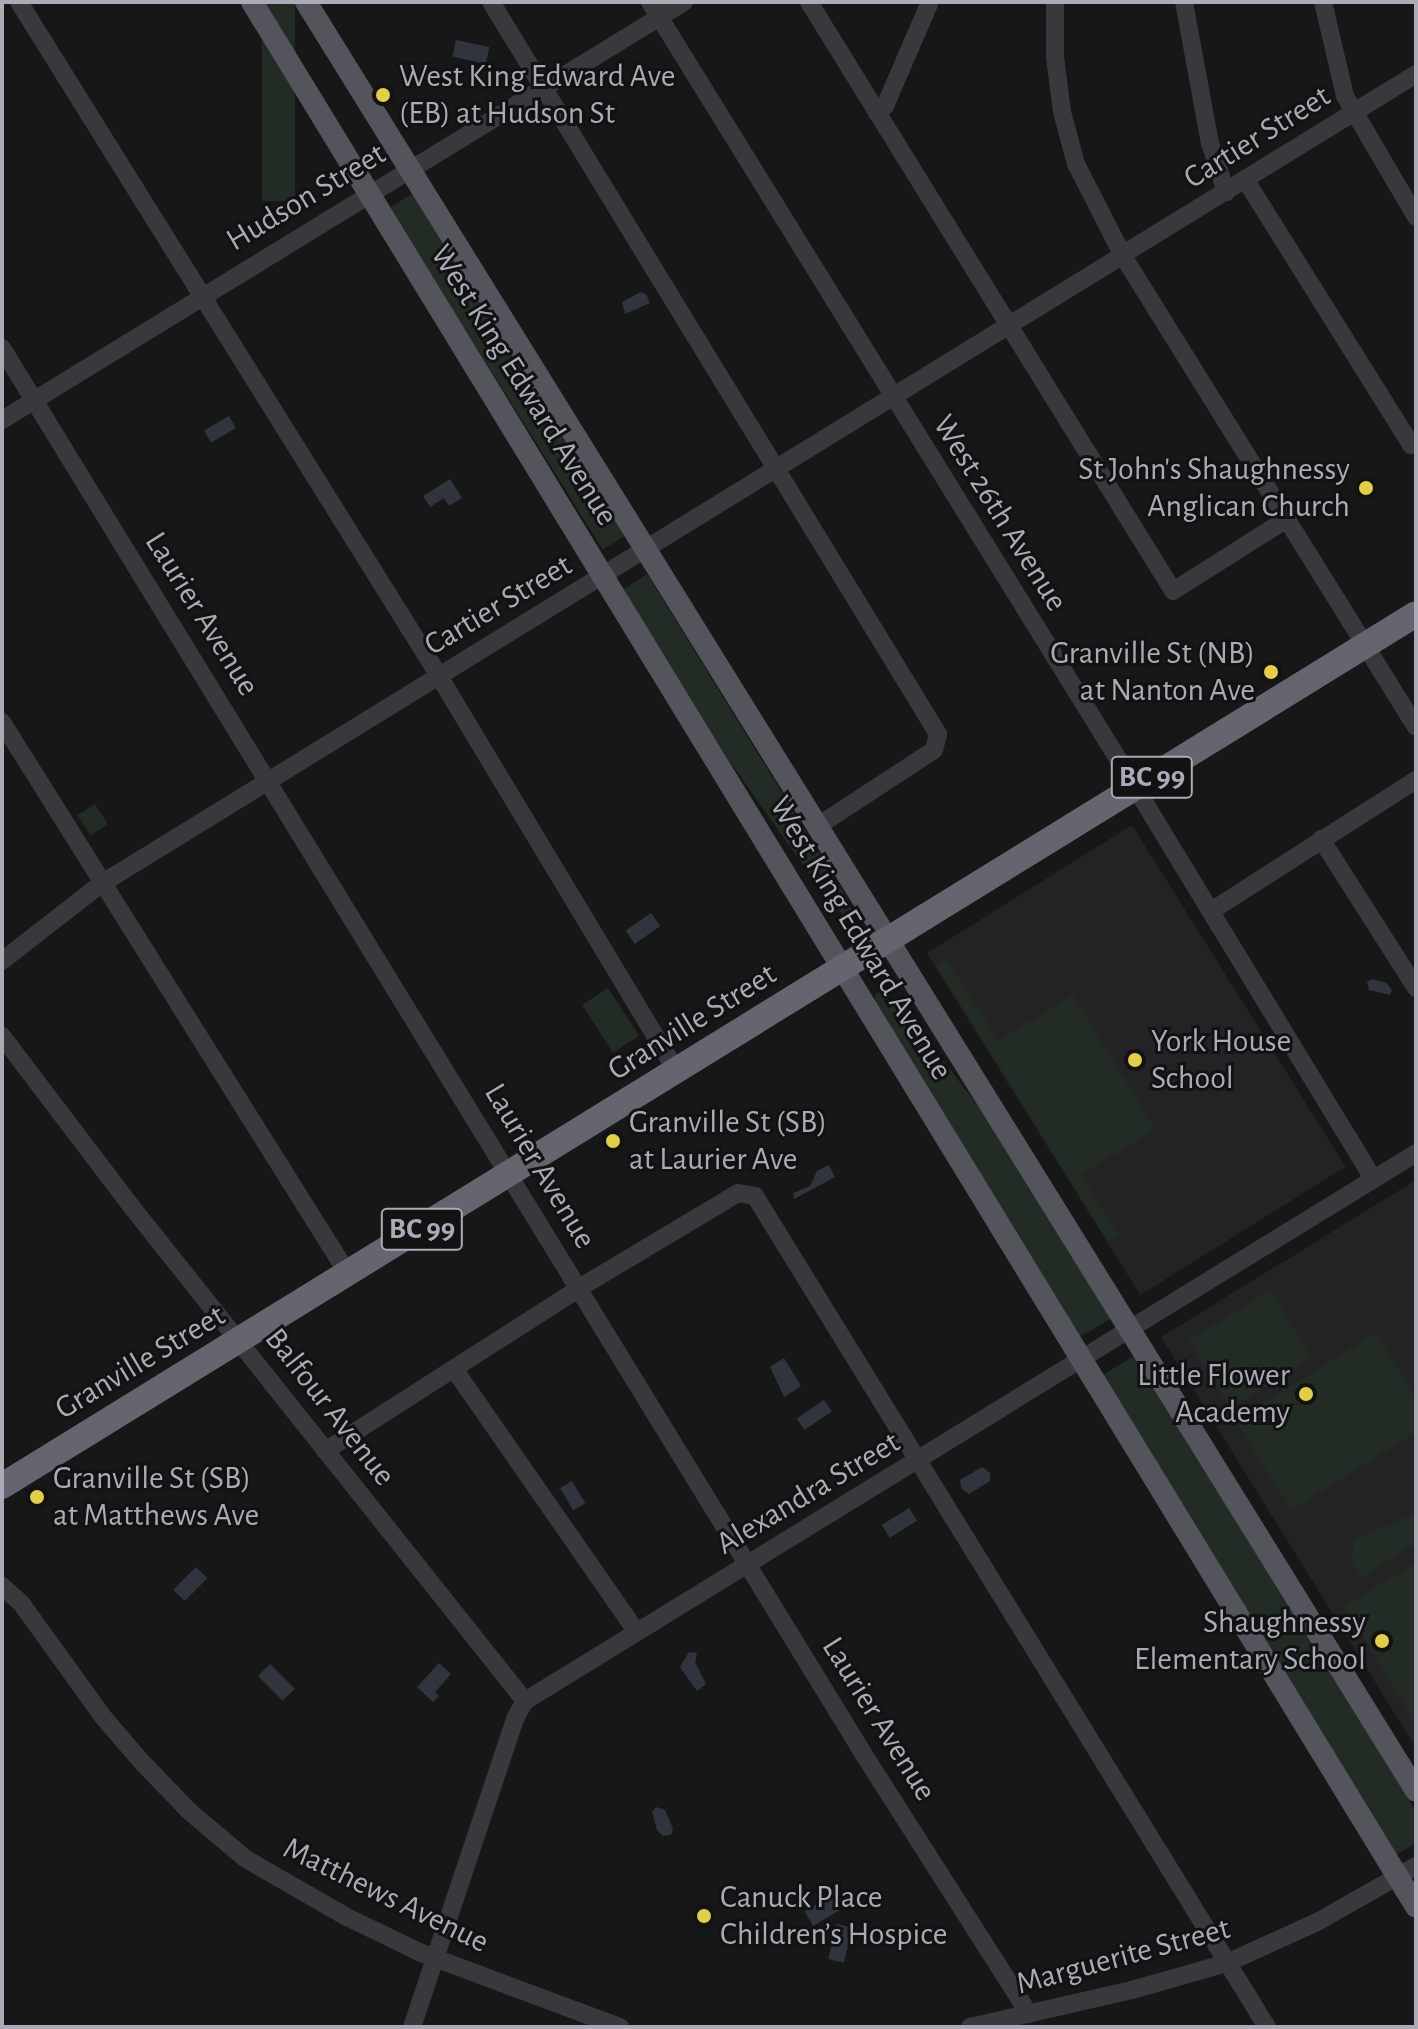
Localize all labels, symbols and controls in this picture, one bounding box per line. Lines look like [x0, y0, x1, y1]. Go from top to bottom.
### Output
place label: West King Edward Ave (EB) at Hudson St [399, 58, 675, 133]
street label: Cartier Street [1177, 77, 1337, 197]
marker: West King Edward Ave (EB) at Hudson St [374, 86, 392, 104]
street label: Hudson Street [219, 135, 393, 259]
street label: West King Edward Avenue [422, 237, 626, 533]
street label: West 26th Avenue [924, 408, 1076, 618]
place label: St John's Shaughnessy Anglican Church [1078, 451, 1350, 526]
marker: St John's Shaughnessy Anglican Church [1357, 479, 1375, 497]
street label: Laurier Avenue [136, 525, 268, 703]
street label: Cartier Street [417, 546, 579, 664]
place label: Granville St (NB) at Nanton Ave [1050, 635, 1255, 710]
marker: Granville St (NB) at Nanton Ave [1262, 663, 1280, 681]
road number: BC 99 [1110, 751, 1194, 803]
street label: West King Edward Avenue [761, 789, 961, 1087]
street label: Granville Street [601, 955, 783, 1089]
place label: York House School [1151, 1023, 1291, 1098]
marker: York House School [1126, 1051, 1144, 1069]
street label: Laurier Avenue [476, 1076, 604, 1256]
place label: Granville St (SB) at Laurier Ave [629, 1104, 827, 1179]
marker: Granville St (SB) at Laurier Ave [604, 1132, 622, 1150]
road number: BC 99 [380, 1203, 464, 1255]
street label: Granville Street [48, 1296, 232, 1428]
street label: Balfour Avenue [257, 1320, 403, 1494]
place label: Little Flower Academy [1137, 1357, 1290, 1432]
marker: Little Flower Academy [1297, 1385, 1315, 1403]
street label: Alexandra Street [709, 1423, 907, 1563]
place label: Granville St (SB) at Matthews Ave [53, 1460, 259, 1535]
marker: Granville St (SB) at Matthews Ave [28, 1488, 46, 1506]
place label: Shaughnessy Elementary School [1134, 1604, 1366, 1679]
street label: Laurier Avenue [813, 1630, 945, 1808]
marker: Shaughnessy Elementary School [1373, 1632, 1391, 1650]
street label: Matthews Avenue [277, 1829, 495, 1961]
place label: Canuck Place Children’s Hospice [720, 1879, 947, 1954]
marker: Canuck Place Children’s Hospice [695, 1907, 713, 1925]
street label: Marguerite Street [1012, 1909, 1234, 2003]

